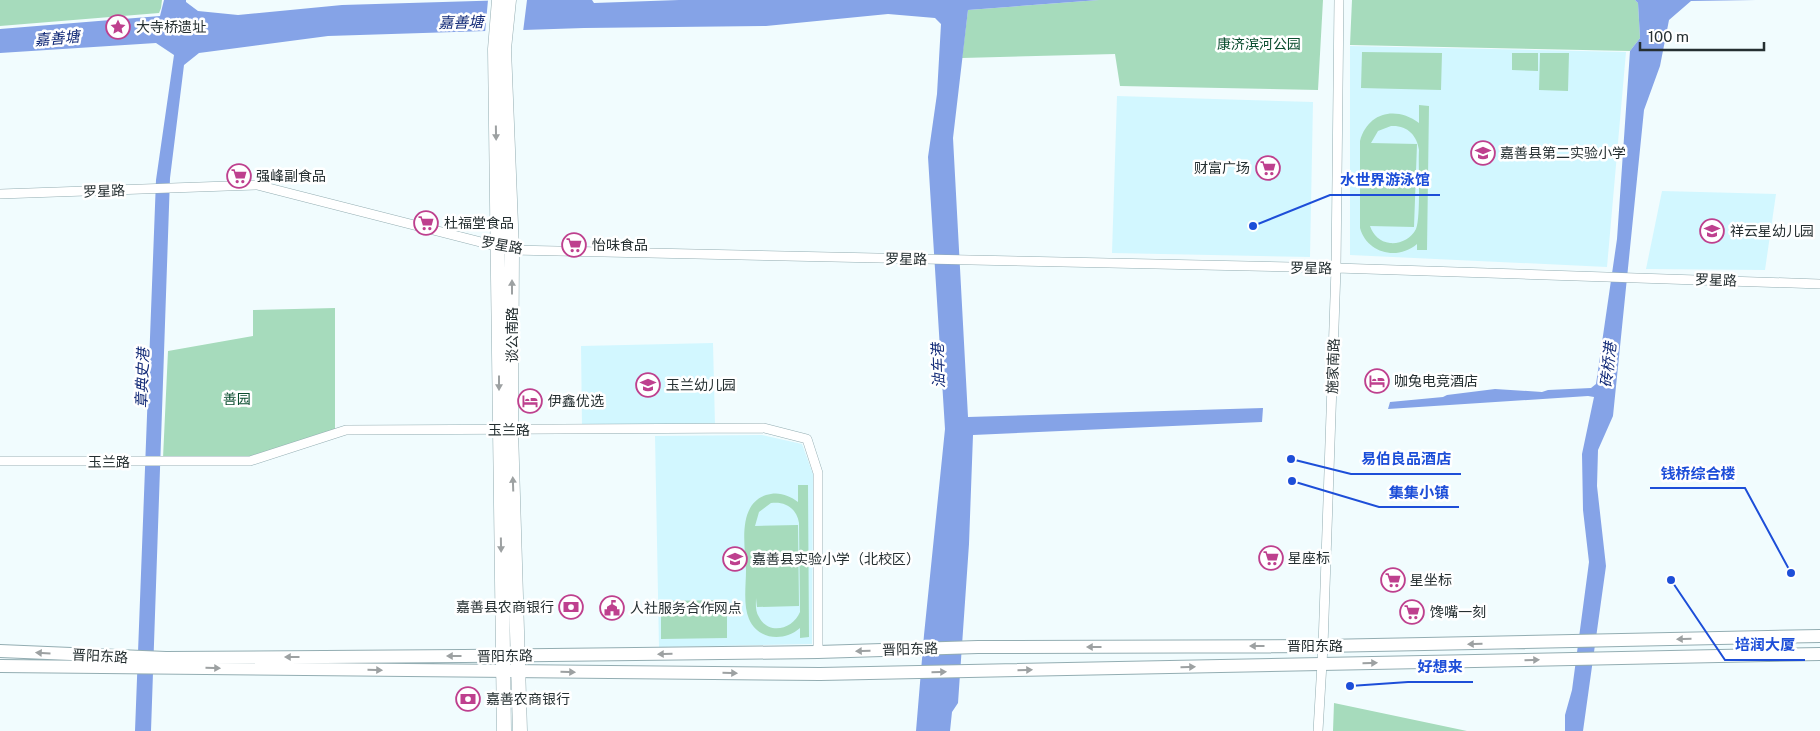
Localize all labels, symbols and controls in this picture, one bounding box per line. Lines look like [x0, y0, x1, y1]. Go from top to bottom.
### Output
water label: 嘉善塘 [438, 13, 487, 31]
place icon: 大寺桥遗址 [105, 14, 131, 40]
place label: 大寺桥遗址 [136, 19, 206, 35]
scale bar [1640, 20, 1764, 52]
water label: 嘉善塘 [34, 27, 83, 48]
text: 100 m [1648, 28, 1689, 45]
park label: 康济滨河公园 [1217, 36, 1301, 52]
one-way arrow [492, 125, 500, 141]
school or university icon: 嘉善县第二实验小学 [1470, 140, 1496, 166]
place label: 嘉善县第二实验小学 [1500, 145, 1626, 161]
supermarket icon: 财富广场 [1255, 155, 1281, 181]
place label: 财富广场 [1194, 160, 1250, 176]
supermarket icon: 强峰副食品 [226, 163, 252, 189]
callout: 水世界游泳馆 [1330, 165, 1440, 195]
place label: 强峰副食品 [256, 168, 326, 184]
text: 水世界游泳馆 [1340, 171, 1430, 188]
street label: 罗星路 [83, 182, 125, 200]
supermarket icon: 杜福堂食品 [413, 210, 439, 236]
place label: 杜福堂食品 [444, 215, 514, 231]
school or university icon: 祥云星幼儿园 [1699, 218, 1725, 244]
place label: 祥云星幼儿园 [1730, 223, 1814, 239]
supermarket icon: 怡味食品 [561, 232, 587, 258]
street label: 罗星路 [480, 233, 524, 257]
place label: 怡味食品 [592, 237, 648, 253]
street label: 罗星路 [885, 251, 927, 267]
street label: 罗星路 [1290, 260, 1332, 276]
street label: 罗星路 [1695, 271, 1737, 289]
one-way arrow [508, 279, 516, 295]
street label: 谈公南路 [504, 307, 520, 363]
street label: 施家南路 [1324, 338, 1342, 394]
water label: 砖桥港 [1597, 340, 1619, 388]
water label: 油车港 [929, 341, 947, 389]
water label: 章典史港 [132, 346, 152, 408]
hotel icon: 咖兔电竞酒店 [1364, 368, 1390, 394]
school or university icon: 玉兰幼儿园 [635, 372, 661, 398]
place label: 咖兔电竞酒店 [1394, 373, 1478, 389]
one-way arrow [495, 375, 503, 391]
place label: 玉兰幼儿园 [666, 377, 736, 393]
hotel icon: 伊鑫优选 [517, 388, 543, 414]
park label: 善园 [223, 391, 251, 407]
place label: 伊鑫优选 [548, 393, 604, 409]
street label: 玉兰路 [488, 422, 530, 438]
callout: 易伯良品酒店 [1351, 444, 1461, 474]
text: 易伯良品酒店 [1361, 450, 1451, 467]
street label: 玉兰路 [88, 454, 130, 470]
callout: 钱桥综合楼 [1650, 458, 1745, 488]
text: 钱桥综合楼 [1660, 465, 1736, 482]
one-way arrow [509, 476, 517, 492]
callout: 集集小镇 [1379, 477, 1459, 507]
text: 集集小镇 [1388, 484, 1449, 501]
one-way arrow [497, 537, 505, 553]
supermarket icon: 星座标 [1258, 545, 1284, 571]
school or university icon: 嘉善县实验小学（北校区） [722, 546, 748, 572]
place label: 星座标 [1288, 550, 1330, 566]
place label: 嘉善县实验小学（北校区） [752, 551, 920, 567]
supermarket icon: 星坐标 [1380, 567, 1406, 593]
place label: 星坐标 [1410, 572, 1452, 588]
bank icon: 嘉善县农商银行 [558, 594, 584, 620]
public building icon: 人社服务合作网点 [599, 595, 625, 621]
place label: 嘉善县农商银行 [456, 599, 554, 615]
supermarket icon: 馋嘴一刻 [1399, 599, 1425, 625]
place label: 人社服务合作网点 [630, 600, 742, 616]
place label: 馋嘴一刻 [1430, 604, 1486, 620]
callout: 培润大厦 [1725, 630, 1805, 660]
one-way arrow [1676, 635, 1692, 643]
text: 培润大厦 [1735, 636, 1795, 653]
street label: 晋阳东路 [1287, 638, 1343, 654]
street label: 晋阳东路 [882, 640, 938, 658]
one-way arrow [1467, 640, 1483, 648]
one-way arrow [1248, 642, 1264, 650]
one-way arrow [1086, 643, 1102, 651]
street label: 晋阳东路 [72, 647, 128, 665]
one-way arrow [855, 647, 871, 655]
street label: 晋阳东路 [477, 648, 533, 664]
one-way arrow [34, 649, 50, 657]
one-way arrow [656, 650, 672, 658]
one-way arrow [446, 652, 462, 660]
callout: 好想来 [1408, 652, 1473, 682]
one-way arrow [284, 654, 300, 662]
one-way arrow [1525, 655, 1541, 663]
text: 好想来 [1417, 658, 1463, 675]
one-way arrow [1362, 659, 1378, 667]
one-way arrow [1180, 662, 1196, 670]
one-way arrow [205, 664, 221, 672]
one-way arrow [367, 666, 383, 674]
one-way arrow [1018, 666, 1034, 674]
one-way arrow [932, 667, 948, 675]
one-way arrow [560, 668, 576, 676]
one-way arrow [723, 669, 739, 677]
bank icon: 嘉善农商银行 [455, 686, 481, 712]
place label: 嘉善农商银行 [486, 691, 570, 707]

